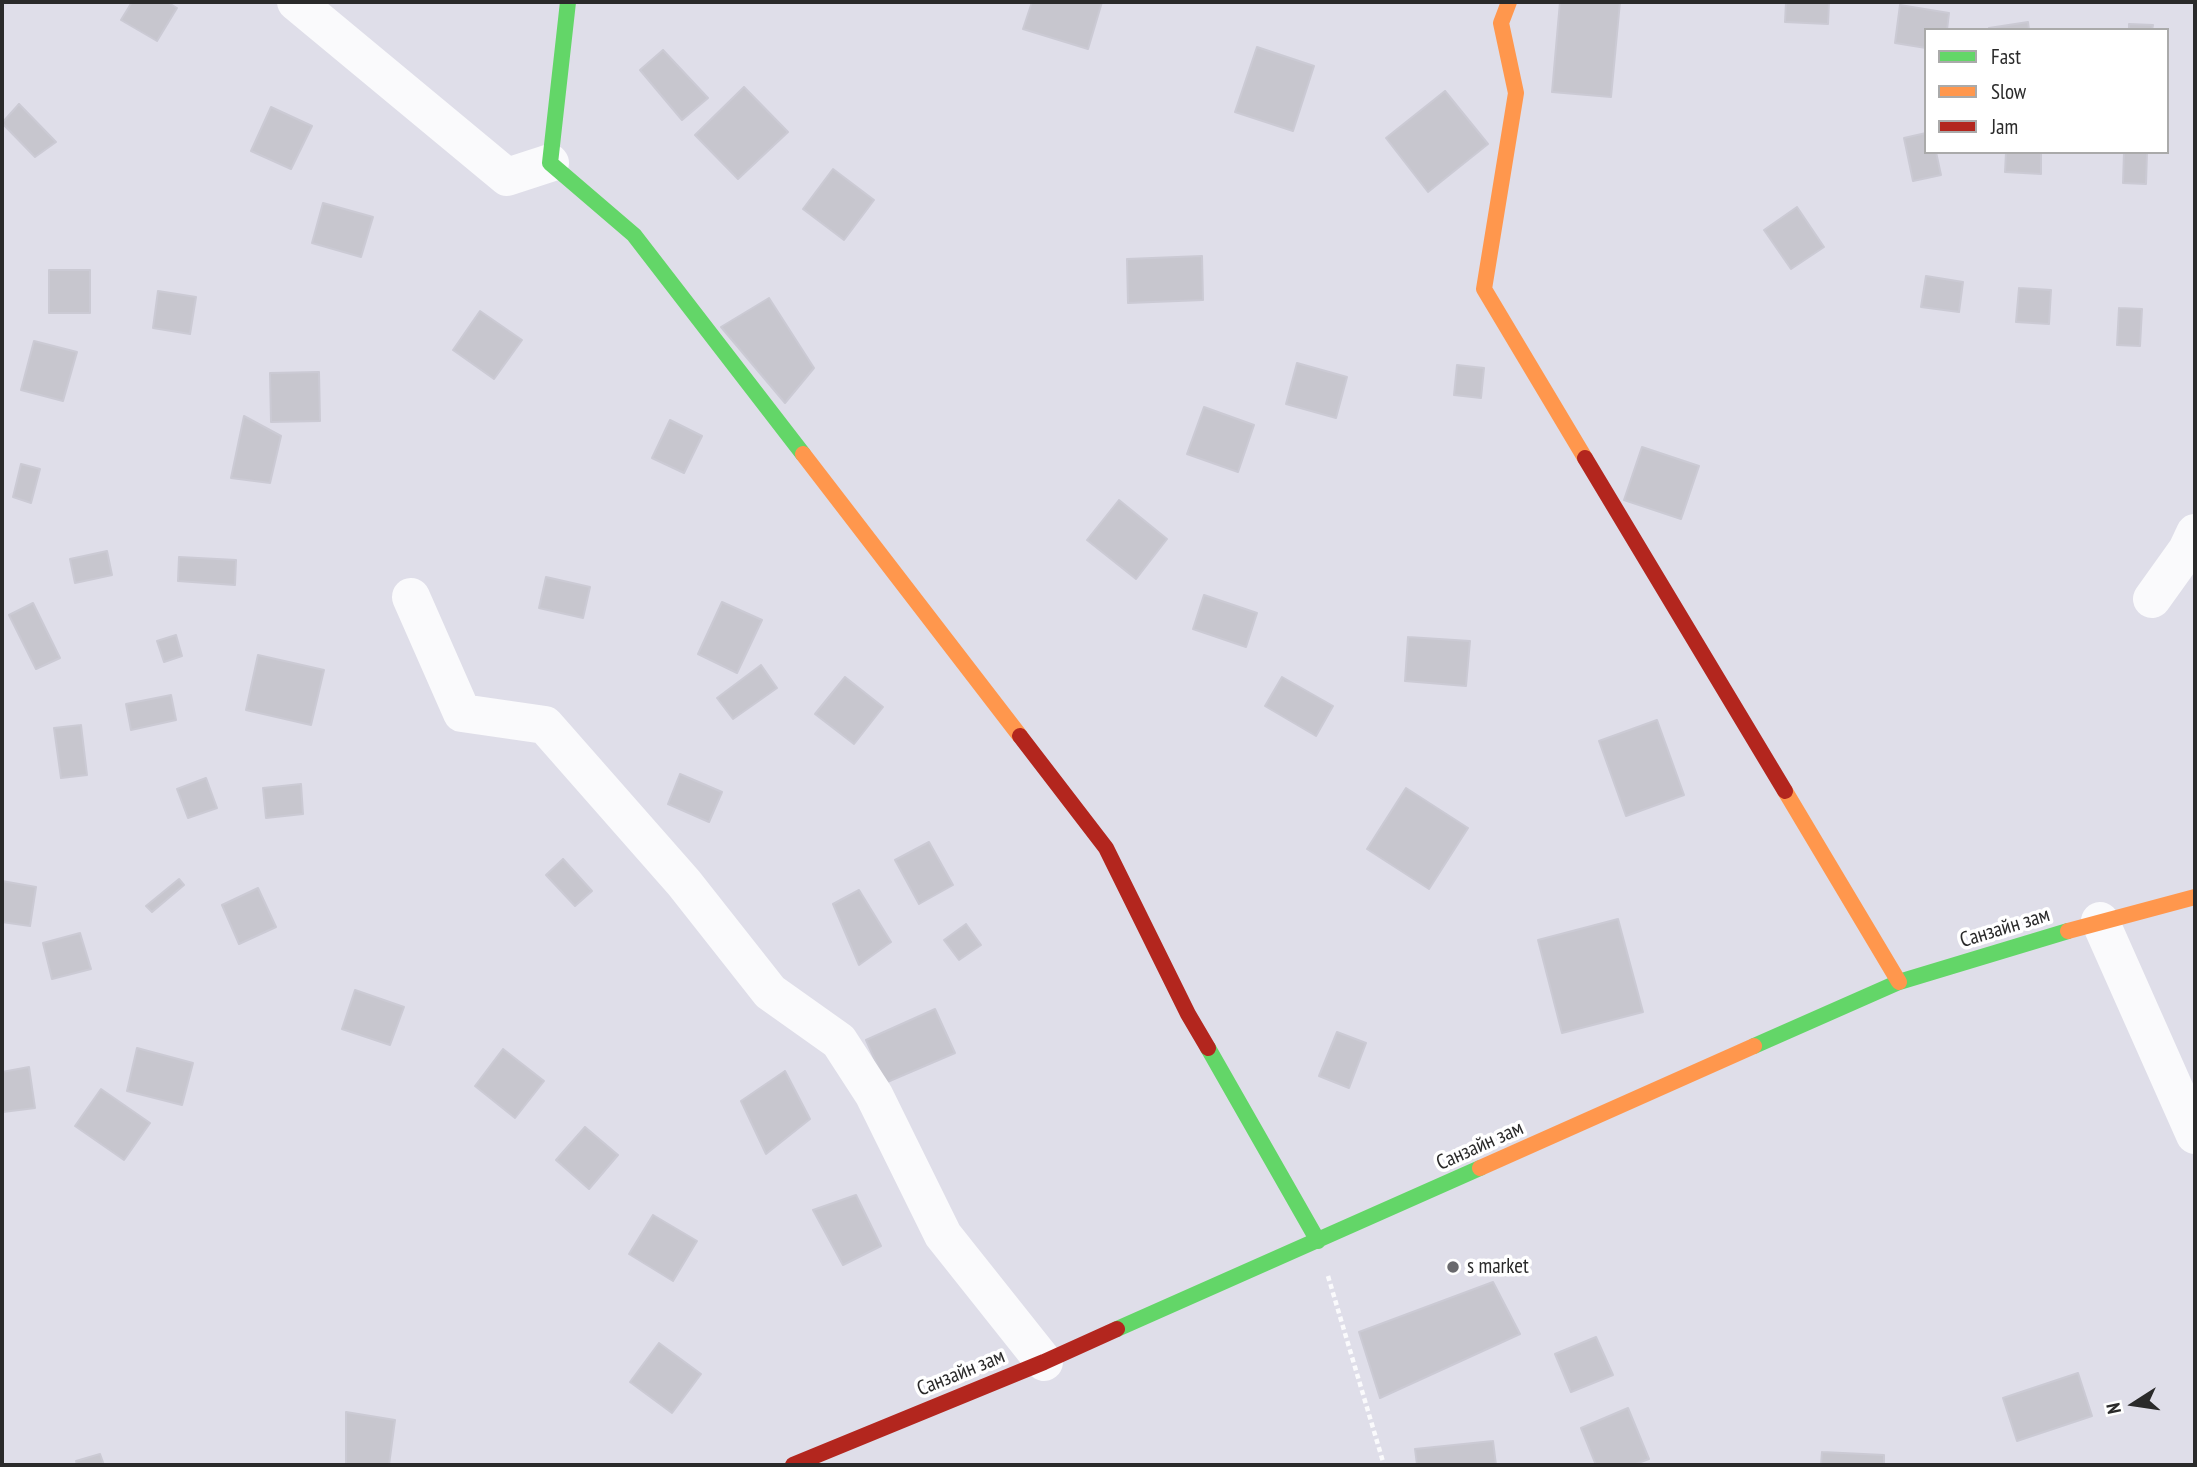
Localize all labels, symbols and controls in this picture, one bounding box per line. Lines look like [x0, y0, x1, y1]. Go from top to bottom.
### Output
legend [1924, 28, 2169, 154]
text: Fast [1991, 43, 2021, 70]
text: Slow [1991, 78, 2026, 105]
text: Jam [1991, 113, 2018, 140]
street label: Санзайн зам [1957, 902, 2053, 954]
street label: Санзайн зам [1433, 1116, 1527, 1176]
place label: s market [1467, 1254, 1529, 1280]
marker: s market [1445, 1259, 1461, 1275]
street label: Санзайн зам [913, 1344, 1009, 1402]
north arrow [2099, 1369, 2169, 1439]
text: N [2101, 1401, 2126, 1416]

